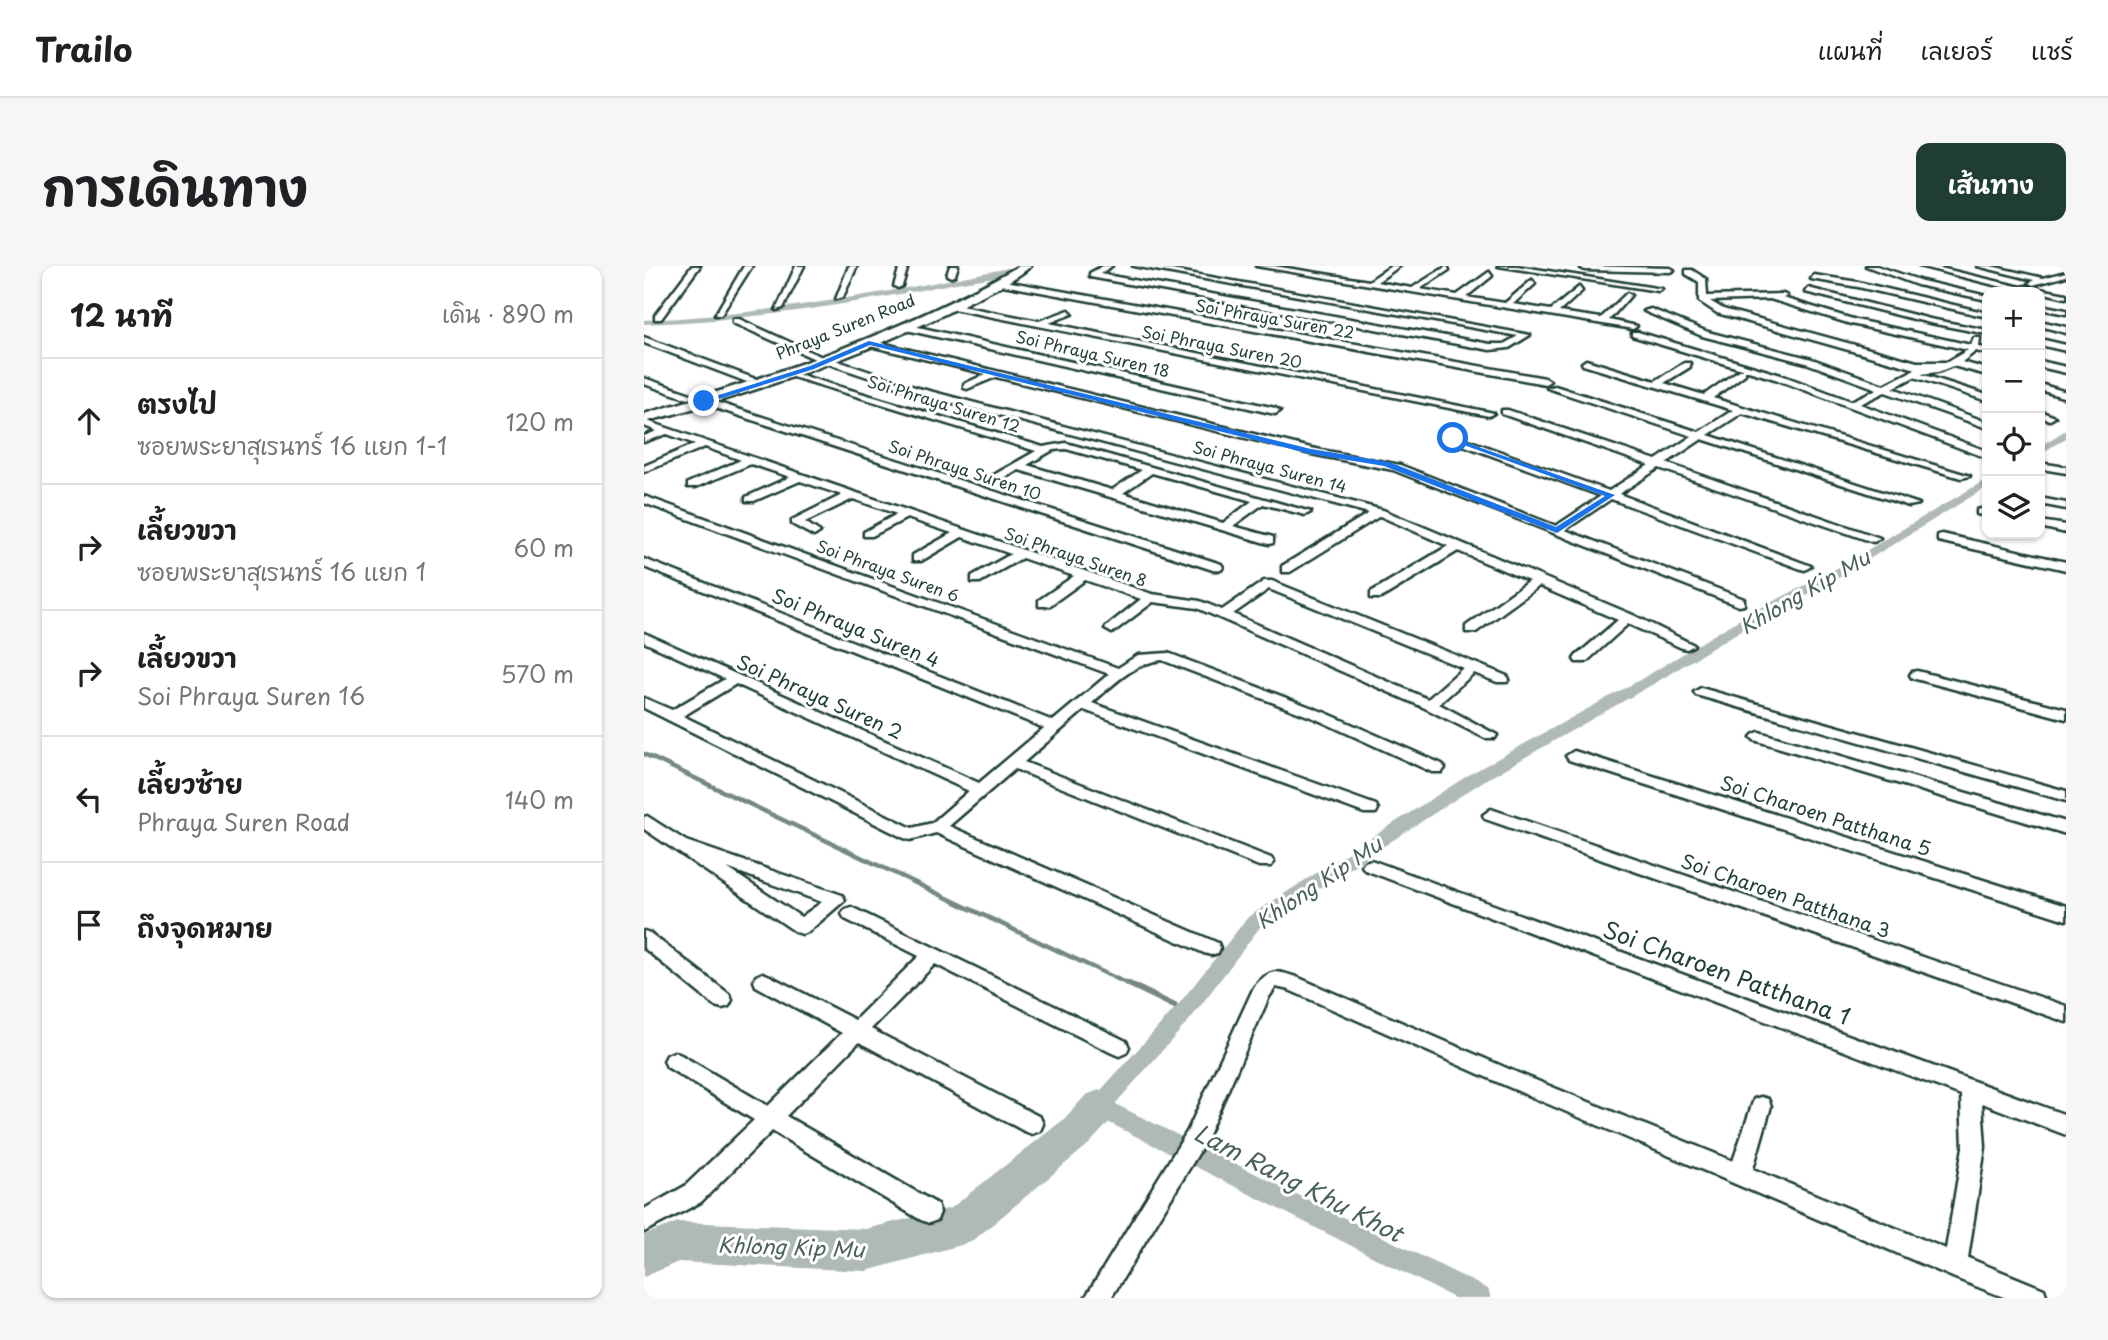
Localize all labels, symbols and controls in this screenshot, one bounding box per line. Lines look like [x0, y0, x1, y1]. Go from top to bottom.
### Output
text: Trailo [35, 23, 132, 73]
text: แผนที่ [1818, 32, 1883, 68]
text: เลเยอร์ [1921, 32, 1993, 68]
text: แชร์ [2031, 32, 2073, 68]
button: เส้นทาง [1916, 143, 2066, 221]
text: การเดินทาง [42, 149, 308, 223]
street label: Phraya Suren Road [772, 287, 918, 365]
map controls [1982, 287, 2045, 539]
button: + [1982, 287, 2045, 350]
text: 12 นาที [70, 292, 173, 337]
street label: Soi Phraya Suren 22 [1194, 292, 1356, 344]
text: เดิน · 890 m [442, 296, 574, 331]
street label: Soi Phraya Suren 20 [1140, 319, 1304, 373]
street label: Soi Phraya Suren 18 [1014, 324, 1172, 382]
button: − [1982, 350, 2045, 413]
street label: Soi Phraya Suren 12 [865, 368, 1023, 438]
text: ตรงไป [137, 384, 217, 423]
route end [688, 385, 719, 416]
icon: ahead [70, 402, 108, 440]
text: 120 m [506, 404, 574, 439]
button: locate [1982, 413, 2045, 476]
route start [1437, 422, 1468, 453]
text: ซอยพระยาสุเรนทร์ 16 แยก 1-1 [137, 428, 447, 463]
street label: Soi Phraya Suren 10 [885, 433, 1045, 505]
street label: Soi Phraya Suren 14 [1190, 434, 1350, 498]
button: layers [1982, 476, 2045, 539]
text: เลี้ยวขวา [137, 510, 237, 549]
street label: Soi Phraya Suren 8 [1001, 520, 1151, 592]
icon: right [70, 528, 108, 566]
text: 60 m [514, 530, 574, 565]
street label: Soi Phraya Suren 6 [813, 533, 963, 607]
water label: Khlong Kip Mu [1733, 540, 1877, 641]
text: ซอยพระยาสุเรนทร์ 16 แยก 1 [137, 554, 426, 589]
street label: Soi Phraya Suren 4 [768, 581, 944, 673]
text: เลี้ยวขวา [137, 638, 237, 677]
street label: Soi Phraya Suren 2 [733, 647, 907, 745]
icon: right [70, 654, 108, 692]
text: 570 m [501, 656, 574, 691]
text: Soi Phraya Suren 16 [137, 678, 365, 713]
text: เลี้ยวซ้าย [137, 764, 243, 803]
street label: Soi Charoen Patthana 5 [1717, 768, 1935, 862]
icon: left [70, 780, 108, 818]
text: 140 m [505, 782, 574, 817]
text: Phraya Suren Road [137, 804, 350, 839]
water label: Khlong Kip Mu [1248, 827, 1389, 936]
street label: Soi Charoen Patthana 3 [1678, 846, 1894, 944]
icon: arrive [70, 906, 108, 944]
text: ถึงจุดหมาย [137, 908, 273, 947]
street label: Soi Charoen Patthana 1 [1598, 911, 1856, 1033]
water label: Lam Rang Khu Khot [1188, 1114, 1412, 1252]
water label: Khlong Kip Mu [717, 1227, 866, 1265]

